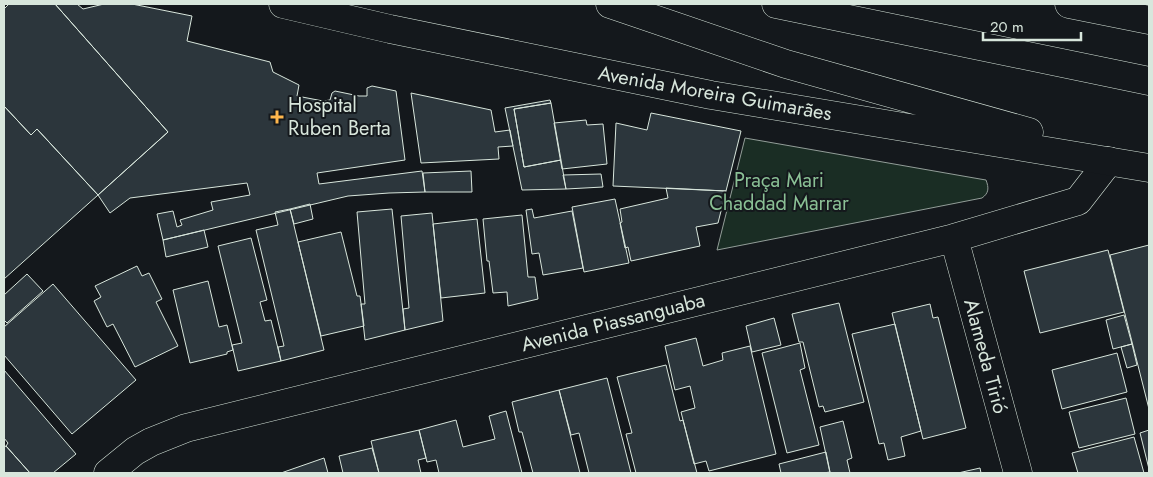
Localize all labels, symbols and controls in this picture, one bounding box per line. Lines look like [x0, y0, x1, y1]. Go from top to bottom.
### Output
scale bar [983, 10, 1080, 42]
text: 20 m [990, 16, 1024, 38]
street label: Avenida Moreira Guimarães [596, 59, 834, 128]
place label: Hospital Ruben Berta [288, 91, 391, 143]
marker: Hospital Ruben Berta [270, 110, 284, 124]
park label: Praça Mari Chaddad Marrar [709, 166, 849, 218]
street label: Avenida Piassanguaba [518, 286, 708, 359]
street label: Alameda Tirió [956, 295, 1015, 417]

